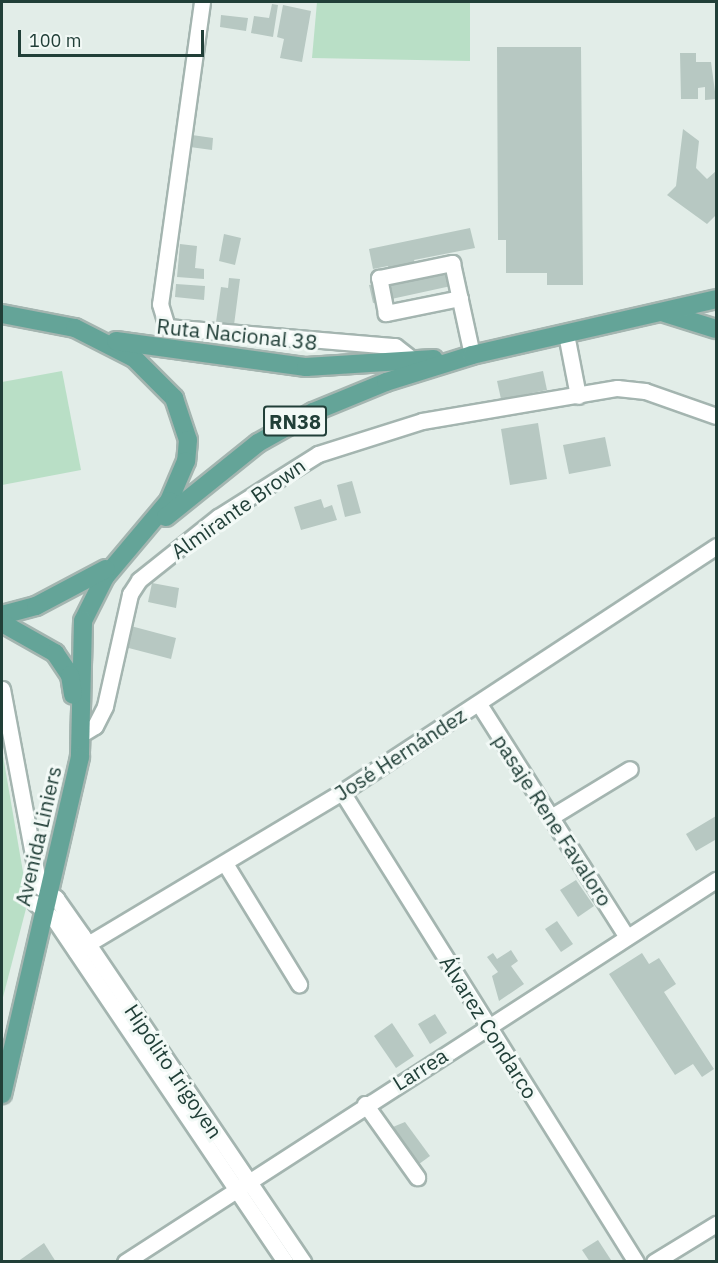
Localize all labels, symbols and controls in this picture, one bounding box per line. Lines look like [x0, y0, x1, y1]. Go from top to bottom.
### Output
scale bar [21, 18, 207, 56]
text: 100 m [29, 29, 81, 52]
street label: Ruta Nacional 38 [155, 313, 319, 355]
road number: RN38 [262, 404, 328, 438]
street label: Almirante Brown [166, 452, 310, 564]
street label: José Hernández [330, 702, 470, 806]
street label: pasaje Rene Favaloro [488, 729, 618, 911]
street label: Avenida Liniers [10, 764, 66, 908]
street label: Álvarez Condarco [435, 951, 543, 1103]
street label: Hipólito Irigoyen [120, 999, 228, 1143]
street label: Larrea [388, 1042, 452, 1096]

